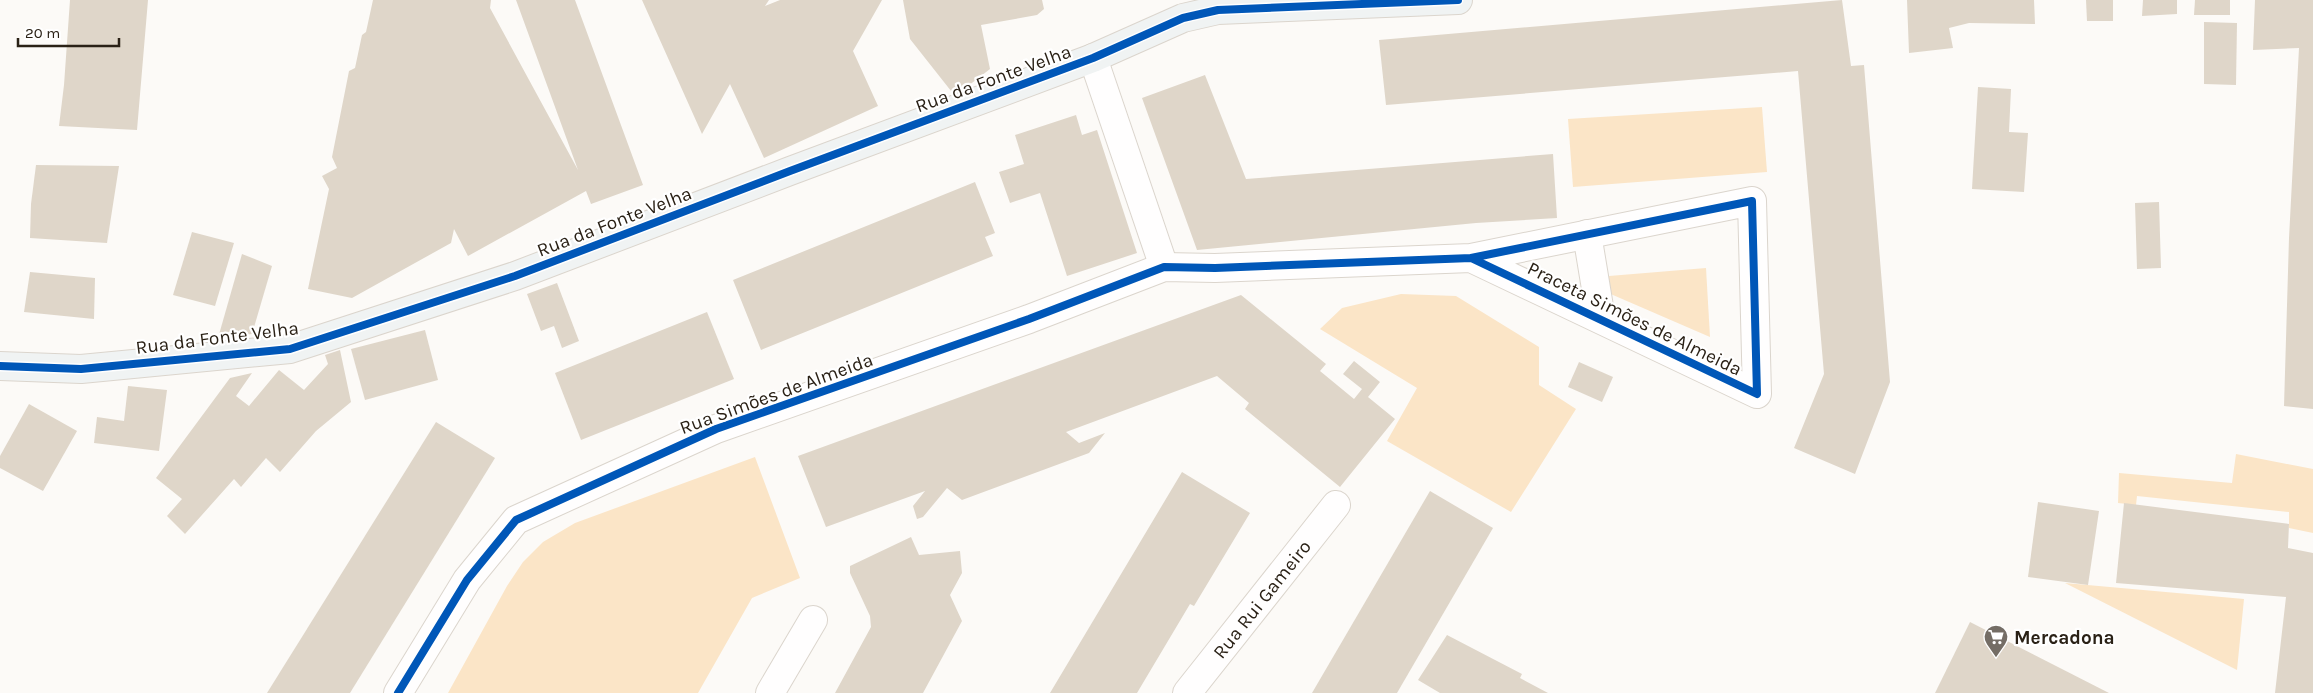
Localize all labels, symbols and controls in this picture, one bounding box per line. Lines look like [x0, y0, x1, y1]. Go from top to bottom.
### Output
scale bar [18, 15, 119, 47]
text: 20 m [25, 24, 60, 42]
street label: Rua da Fonte Velha [912, 41, 1074, 117]
street label: Rua da Fonte Velha [534, 182, 695, 262]
street label: Praceta Simões de Almeida [1524, 257, 1745, 380]
street label: Rua da Fonte Velha [134, 317, 300, 359]
street label: Rua Simões de Almeida [677, 349, 876, 439]
street label: Rua Rui Gameiro [1209, 536, 1316, 663]
supermarket icon: Mercadona [1983, 624, 2009, 658]
place label: Mercadona [2014, 627, 2115, 649]

